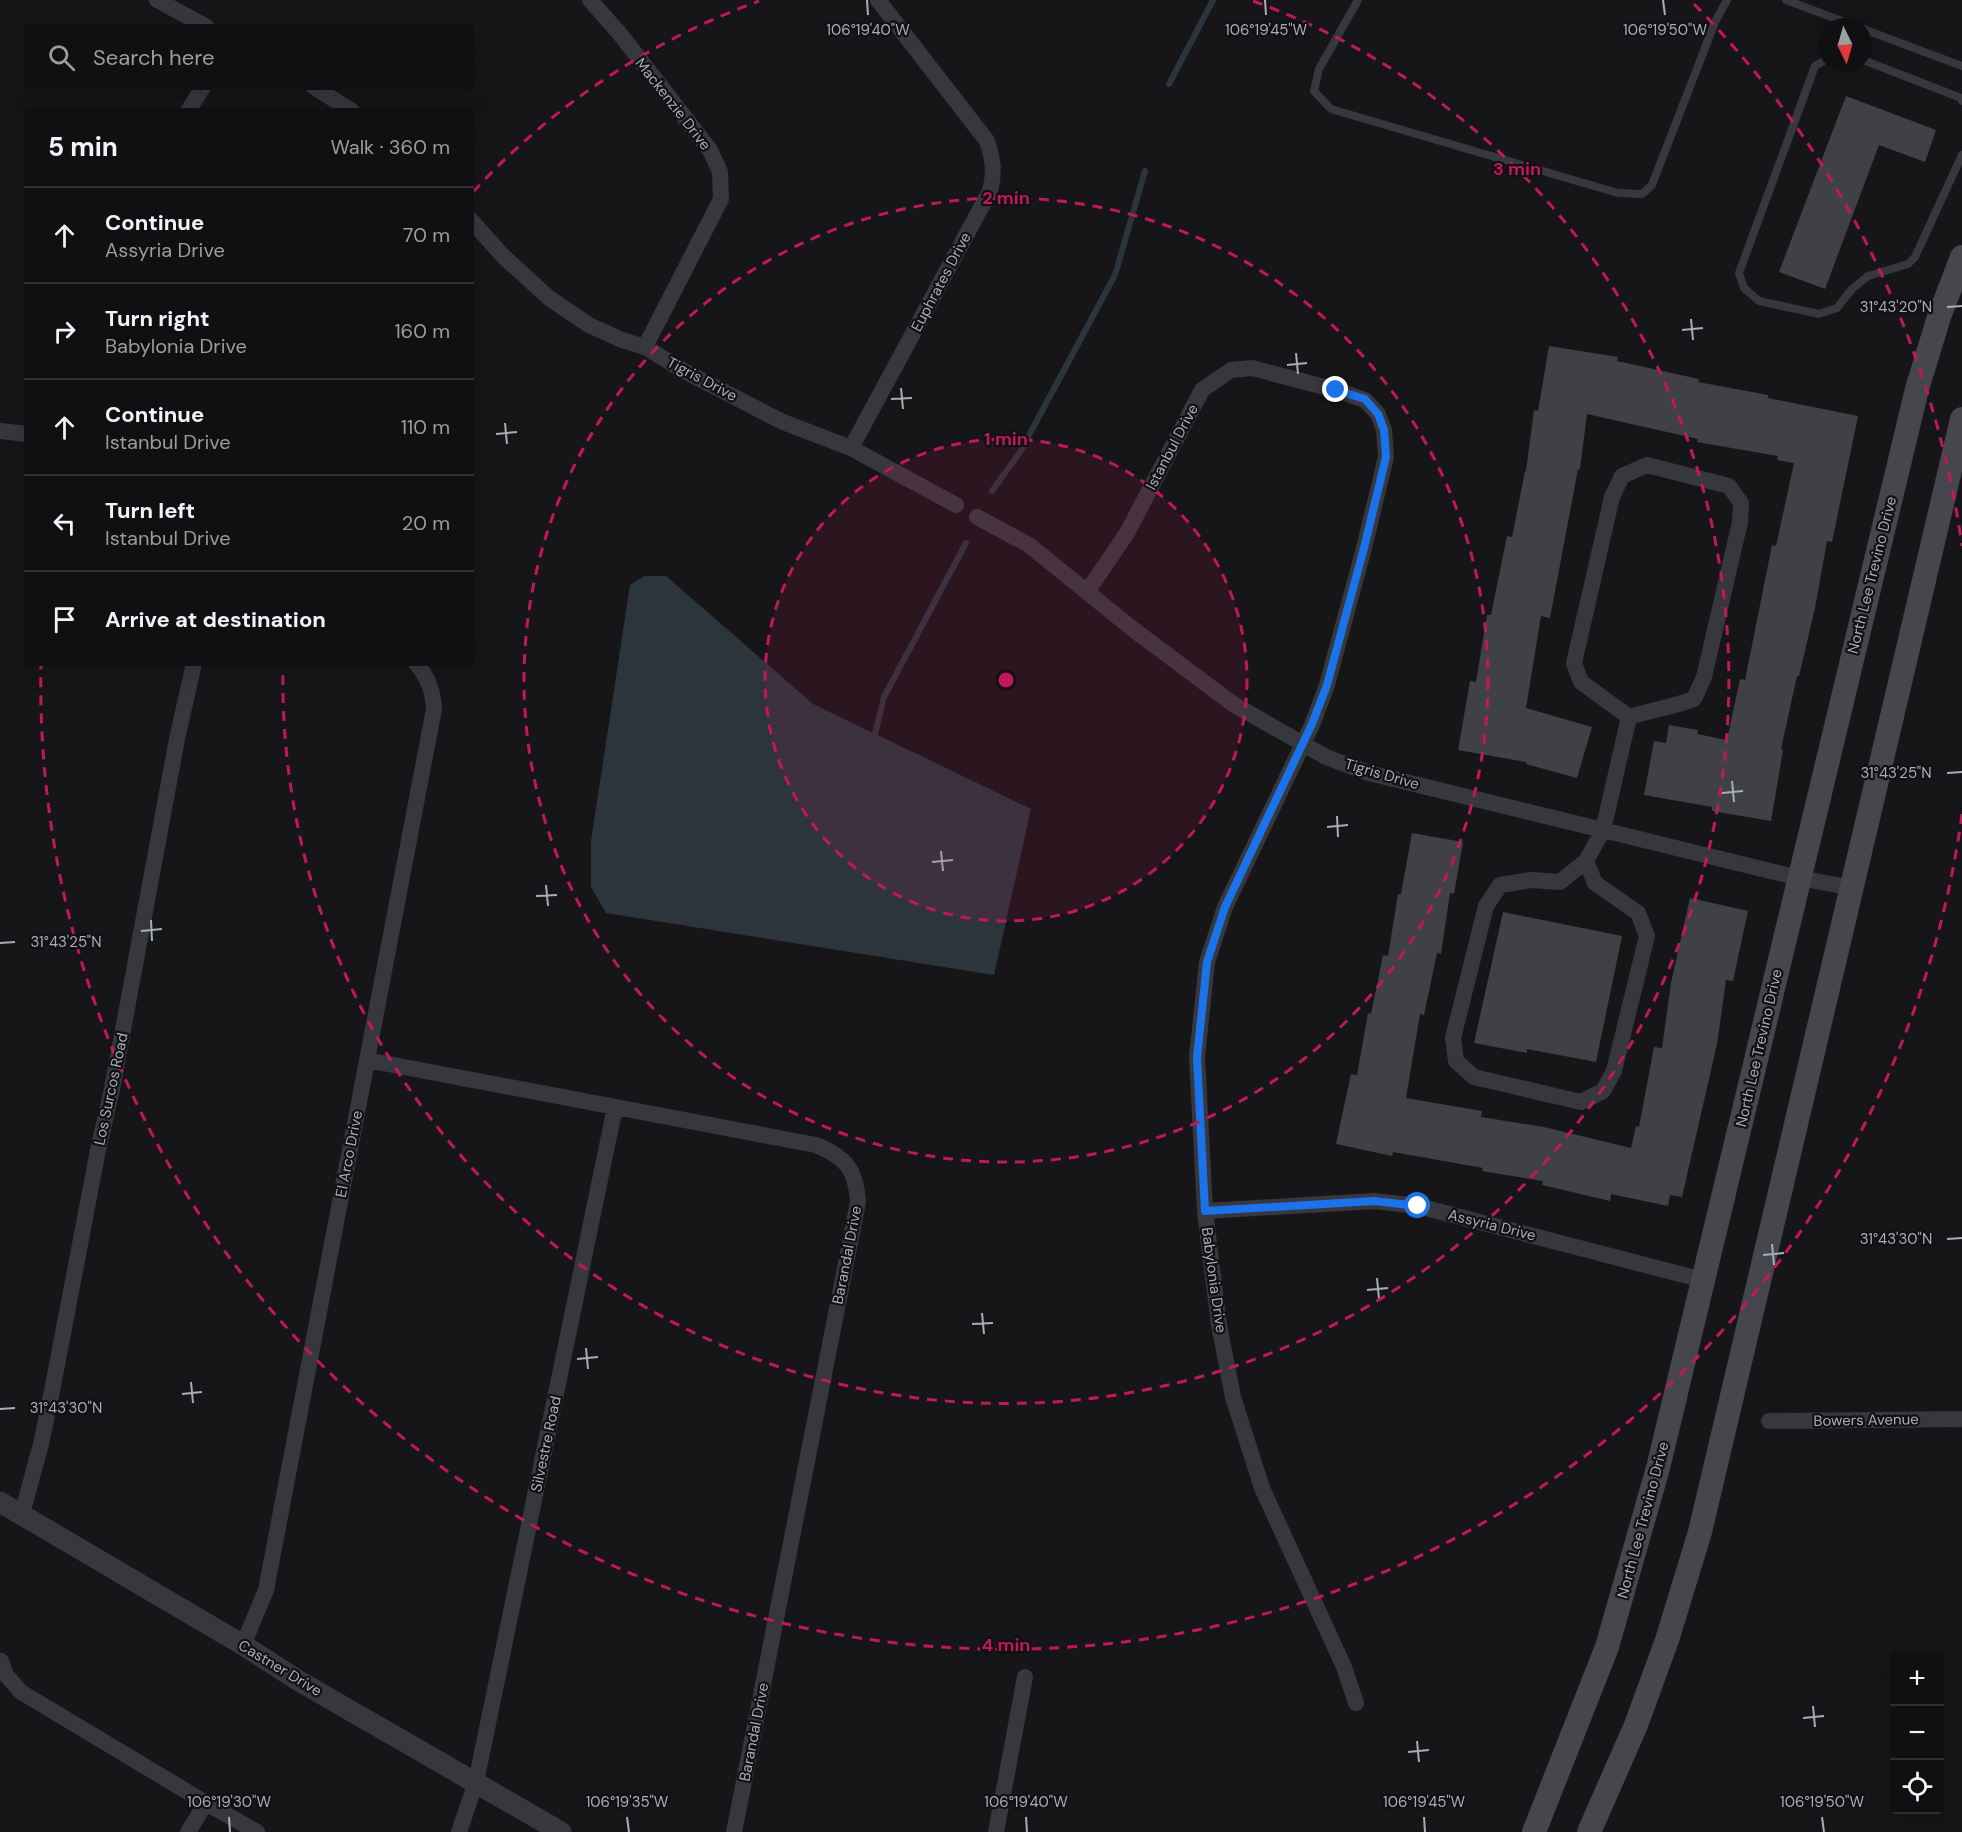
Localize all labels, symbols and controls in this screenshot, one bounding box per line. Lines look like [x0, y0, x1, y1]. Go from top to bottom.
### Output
north arrow [1818, 18, 1872, 72]
text: 106°19'40"W [826, 20, 910, 40]
text: 106°19'45"W [1225, 20, 1308, 40]
text: 106°19'50"W [1623, 20, 1707, 40]
search box [24, 24, 474, 90]
icon: search [45, 41, 78, 74]
text: Search here [93, 43, 214, 72]
street label: Mackenzie Drive [631, 54, 715, 154]
text: 5 min [48, 130, 118, 164]
text: Walk · 360 m [330, 134, 450, 160]
text: 3 min [1493, 157, 1541, 181]
text: 2 min [982, 186, 1030, 210]
text: Continue [105, 208, 204, 237]
icon: ahead [48, 219, 81, 252]
text: 70 m [403, 222, 450, 248]
street label: Euphrates Drive [906, 229, 976, 335]
text: Assyria Drive [105, 237, 225, 263]
text: 31°43'20"N [1860, 297, 1932, 317]
text: Turn right [105, 304, 210, 333]
icon: right [48, 315, 81, 348]
text: 160 m [394, 318, 450, 344]
text: Babylonia Drive [105, 333, 247, 359]
street label: Tigris Drive [663, 352, 741, 406]
route end [1322, 376, 1348, 402]
text: Continue [105, 400, 204, 429]
street label: Istanbul Drive [1141, 401, 1203, 493]
icon: ahead [48, 411, 81, 444]
text: 110 m [401, 414, 450, 440]
text: 1 min [984, 427, 1028, 451]
text: Istanbul Drive [105, 429, 231, 455]
street label: North Lee Trevino Drive [1843, 494, 1901, 656]
text: Turn left [105, 496, 195, 525]
icon: left [48, 507, 81, 540]
text: 20 m [402, 510, 450, 536]
text: Istanbul Drive [105, 525, 231, 551]
icon: arrive [48, 603, 81, 636]
text: Arrive at destination [105, 605, 326, 634]
centre of rings [996, 670, 1016, 690]
street label: Tigris Drive [1342, 754, 1422, 794]
text: 31°43'25"N [1860, 763, 1932, 783]
text: 31°43'25"N [30, 932, 102, 952]
street label: North Lee Trevino Drive [1731, 967, 1787, 1129]
street label: Los Surcos Road [89, 1031, 133, 1147]
street label: El Arco Drive [331, 1109, 367, 1199]
route start [1404, 1192, 1430, 1218]
street label: Barandal Drive [828, 1204, 866, 1306]
street label: Assyria Drive [1446, 1204, 1538, 1246]
street label: Babylonia Drive [1197, 1226, 1231, 1334]
text: 31°43'30"N [1860, 1229, 1932, 1249]
street label: Silvestre Road [526, 1394, 566, 1494]
text: 31°43'30"N [30, 1398, 102, 1418]
street label: Bowers Avenue [1813, 1409, 1919, 1431]
street label: North Lee Trevino Drive [1612, 1439, 1674, 1601]
text: 4 min [982, 1633, 1030, 1657]
street label: Castner Drive [234, 1635, 326, 1701]
map controls [1890, 1652, 1944, 1814]
button: + [1890, 1652, 1944, 1706]
street label: Barandal Drive [735, 1681, 773, 1783]
button: − [1890, 1706, 1944, 1760]
button: locate [1890, 1760, 1944, 1814]
text: 106°19'30"W [187, 1792, 271, 1812]
text: 106°19'35"W [586, 1792, 669, 1812]
text: 106°19'40"W [984, 1792, 1068, 1812]
text: 106°19'45"W [1383, 1792, 1466, 1812]
text: 106°19'50"W [1780, 1792, 1864, 1812]

